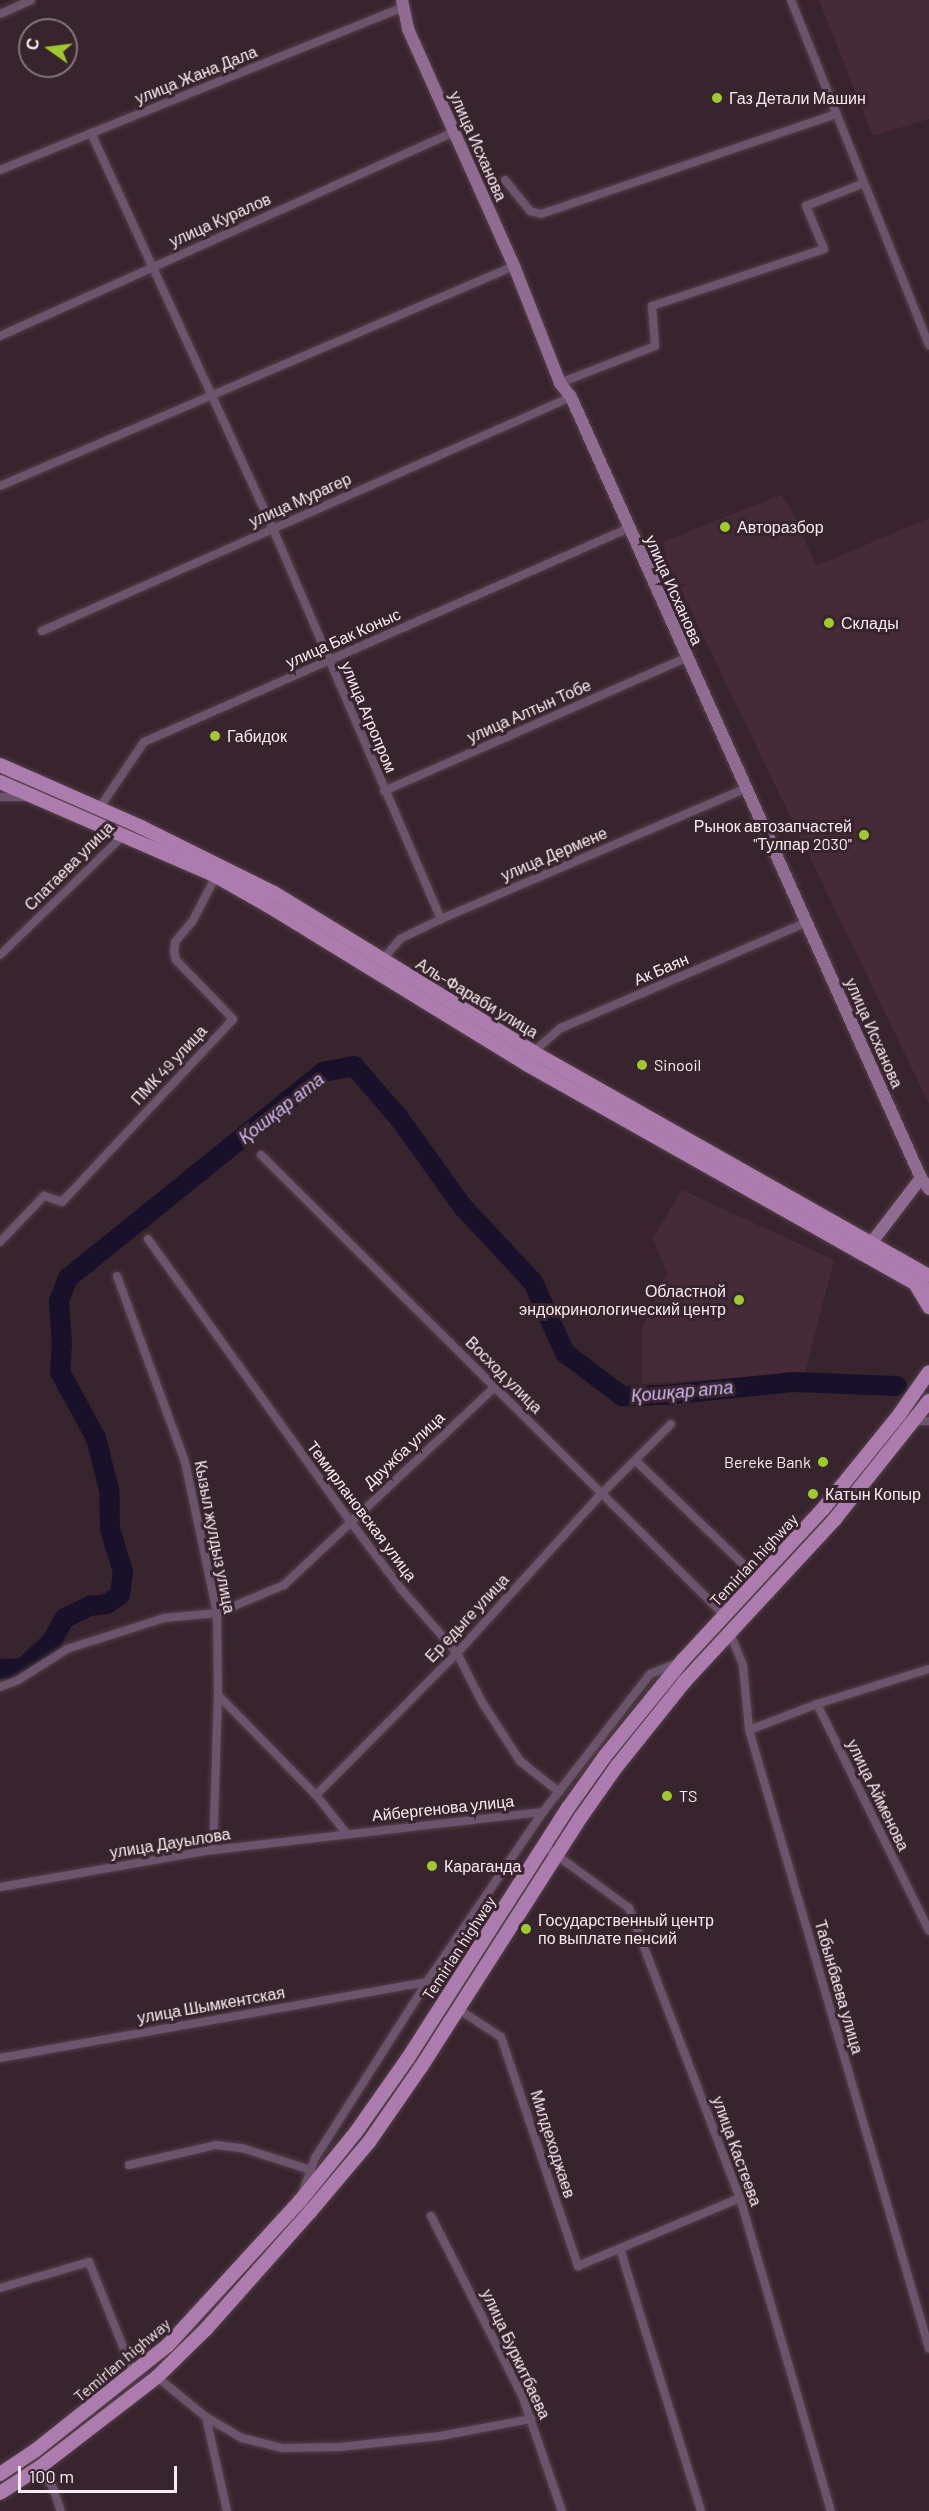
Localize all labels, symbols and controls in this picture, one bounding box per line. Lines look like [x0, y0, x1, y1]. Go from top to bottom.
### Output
north arrow [18, 18, 78, 78]
text: С [21, 36, 43, 52]
street label: улица Жана Дала [132, 42, 260, 108]
street label: улица Исханова [445, 88, 511, 204]
place label: Газ Детали Машин [729, 88, 866, 108]
marker: Газ Детали Машин [710, 91, 724, 105]
street label: улица Куралов [166, 189, 274, 251]
street label: улица Мурагер [246, 469, 354, 531]
place label: Авторазбор [737, 517, 824, 537]
marker: Авторазбор [718, 520, 732, 534]
street label: улица Исханова [641, 532, 707, 648]
street label: улица Бак Коныс [283, 604, 403, 672]
place label: Склады [841, 613, 899, 633]
marker: Склады [822, 616, 836, 630]
street label: улица Агропром [337, 659, 401, 775]
street label: улица Алтын Тобе [464, 675, 594, 747]
place label: Габидок [227, 726, 287, 746]
marker: Габидок [208, 729, 222, 743]
place label: Рынок автозапчастей "Тулпар 2030" [694, 816, 852, 854]
street label: Спатаева улица [20, 817, 118, 915]
street label: улица Дермене [498, 823, 610, 885]
marker: Рынок автозапчастей "Тулпар 2030" [857, 828, 871, 842]
street label: Ак Баян [631, 949, 691, 989]
street label: Аль-Фараби улица [413, 954, 541, 1042]
street label: улица Исханова [841, 975, 907, 1091]
street label: ПМК 49 улица [127, 1021, 211, 1109]
place label: Sinooil [654, 1055, 701, 1075]
marker: Sinooil [635, 1058, 649, 1072]
water label: Қошқар ата [234, 1068, 328, 1148]
place label: Областной эндокринологический центр [519, 1281, 726, 1319]
marker: Областной эндокринологический центр [730, 1291, 748, 1309]
street label: Восход улица [462, 1333, 546, 1417]
water label: Қошқар ата [630, 1376, 734, 1406]
street label: Дружба улица [360, 1408, 448, 1492]
street label: Темирлановская улица [303, 1437, 421, 1585]
place label: Bereke Bank [724, 1452, 811, 1472]
marker: Bereke Bank [816, 1455, 830, 1469]
street label: Кызыл жулдыз улица [191, 1459, 239, 1615]
place label: Катын Копыр [825, 1484, 921, 1504]
marker: Катын Копыр [806, 1487, 820, 1501]
street label: Temirlan highway [706, 1510, 802, 1610]
street label: Ер едыге улица [421, 1570, 513, 1666]
street label: улица Айменова [843, 1736, 913, 1854]
place label: TS [679, 1786, 697, 1806]
marker: TS [660, 1789, 674, 1803]
street label: Айбергенова улица [371, 1791, 515, 1825]
street label: улица Дауылова [108, 1824, 232, 1862]
place label: Караганда [444, 1856, 521, 1876]
marker: Караганда [425, 1859, 439, 1873]
street label: Temirlan highway [418, 1892, 500, 2004]
place label: Государственный центр по выплате пенсий [538, 1910, 714, 1948]
street label: Табынбаева улица [811, 1918, 867, 2056]
marker: Государственный центр по выплате пенсий [519, 1922, 533, 1936]
street label: улица Шымкентская [136, 1983, 286, 2027]
street label: Милдеходжаев [527, 2088, 579, 2200]
street label: улица Кастеева [708, 2093, 766, 2209]
street label: улица Буркитбаева [477, 2286, 555, 2422]
street label: Temirlan highway [70, 2314, 174, 2406]
scale bar [21, 2454, 180, 2492]
text: 100 m [29, 2465, 74, 2487]

